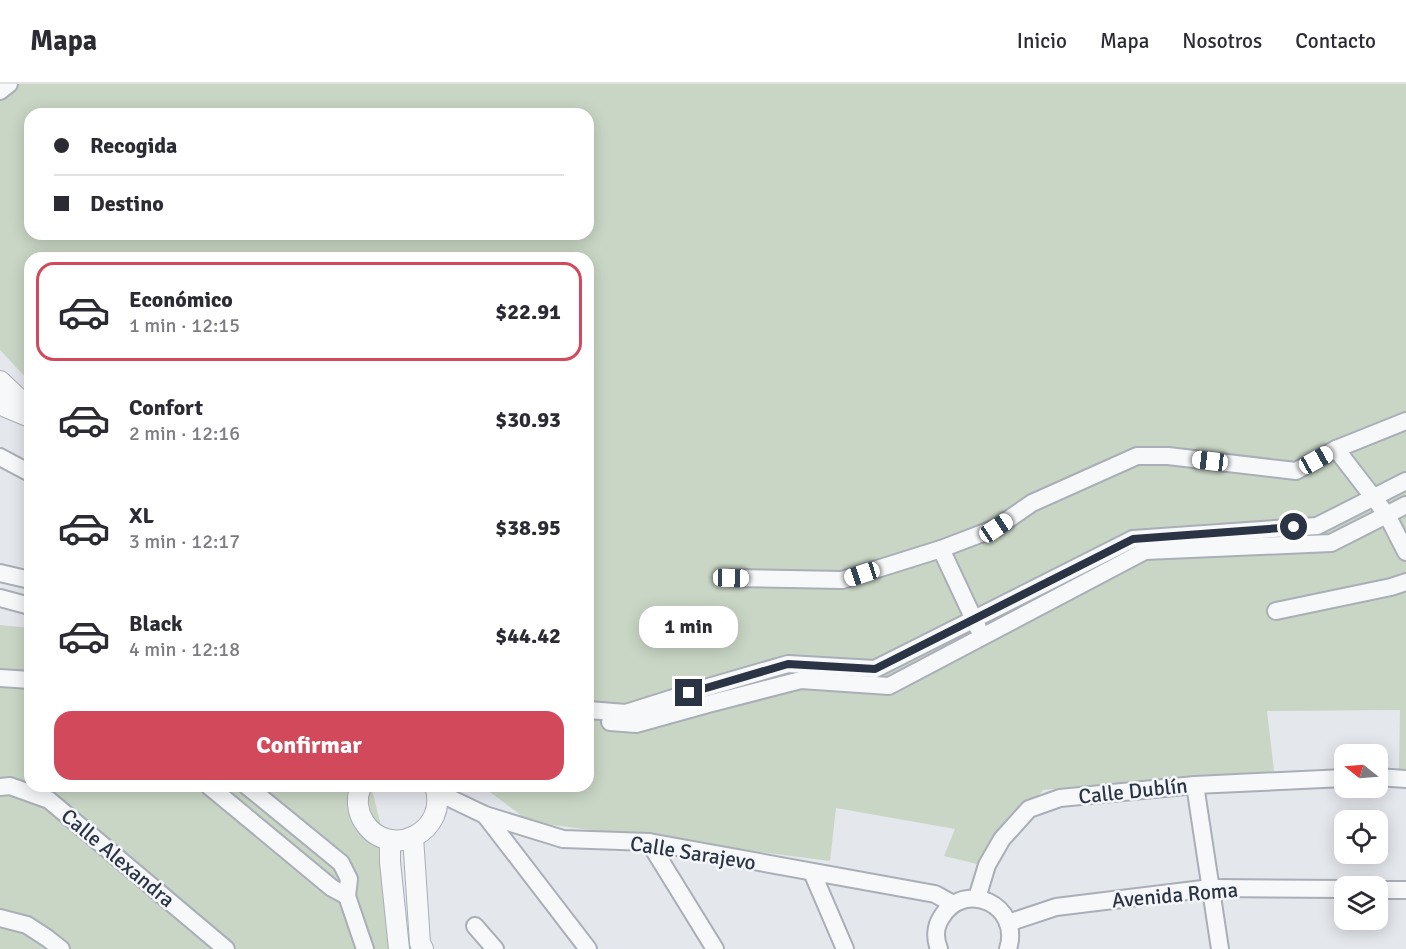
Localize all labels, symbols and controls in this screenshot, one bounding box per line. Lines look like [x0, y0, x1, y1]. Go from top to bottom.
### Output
text: Mapa [30, 24, 97, 58]
text: Inicio [1017, 28, 1067, 54]
text: Mapa [1100, 28, 1149, 54]
text: Nosotros [1182, 28, 1262, 54]
text: Contacto [1295, 28, 1376, 54]
text: Recogida [90, 132, 177, 159]
text: Destino [90, 190, 164, 217]
icon: car [57, 285, 111, 339]
text: Económico [129, 286, 233, 313]
text: $22.91 [495, 298, 561, 325]
text: 1 min · 12:15 [129, 313, 240, 338]
icon: car [57, 393, 111, 447]
text: Confort [129, 394, 203, 421]
text: $30.93 [495, 406, 561, 433]
text: 2 min · 12:16 [129, 421, 240, 446]
car [1296, 443, 1336, 477]
car [1191, 450, 1229, 472]
icon: car [57, 501, 111, 555]
text: XL [129, 502, 154, 529]
car [976, 510, 1016, 546]
route start [1280, 513, 1307, 540]
text: $38.95 [495, 514, 561, 541]
text: 3 min · 12:17 [129, 529, 240, 554]
car [842, 560, 882, 588]
car [713, 569, 749, 587]
callout: 1 min [640, 606, 738, 648]
icon: car [57, 609, 111, 663]
text: Black [129, 610, 183, 637]
text: 1 min [664, 614, 713, 639]
text: $44.42 [495, 622, 561, 649]
text: 4 min · 12:18 [129, 637, 240, 662]
route end [675, 679, 702, 706]
button: Confirmar [54, 711, 564, 780]
north arrow [1334, 744, 1388, 798]
map controls [1334, 744, 1388, 930]
street label: Calle Dublín [1077, 772, 1189, 810]
street label: Calle Alexandra [56, 803, 180, 913]
button: locate [1334, 810, 1388, 864]
street label: Calle Sarajevo [628, 830, 758, 876]
button: layers [1334, 876, 1388, 930]
street label: Avenida Roma [1111, 877, 1239, 913]

